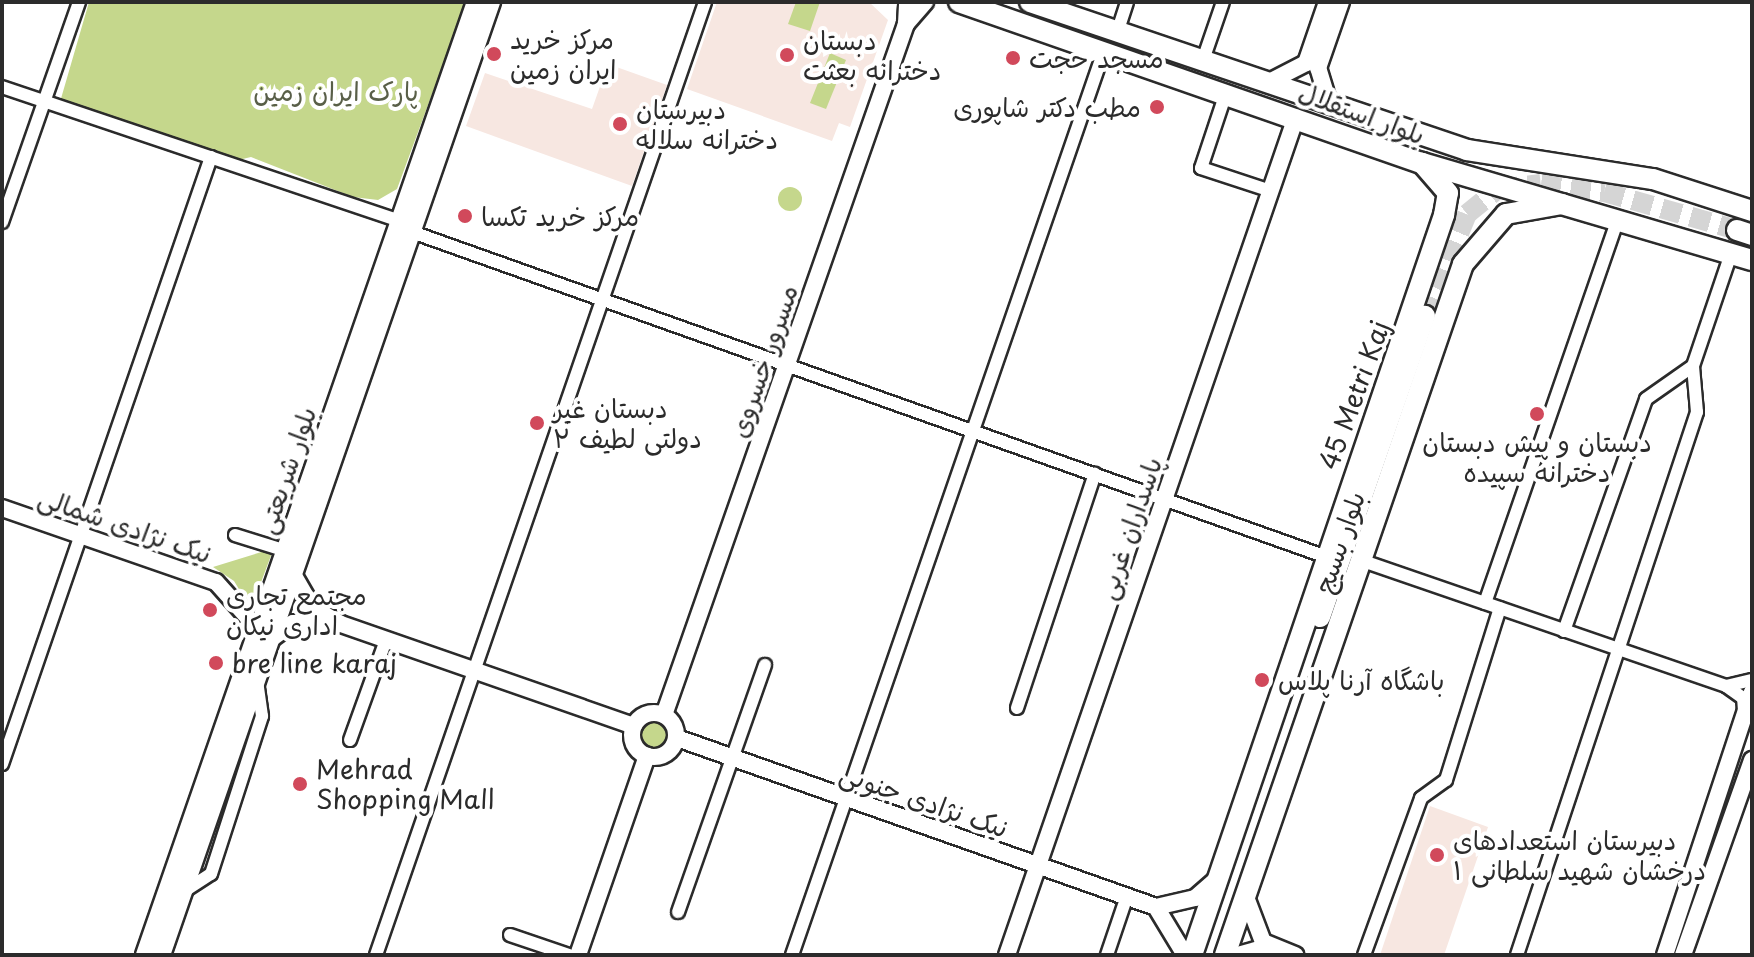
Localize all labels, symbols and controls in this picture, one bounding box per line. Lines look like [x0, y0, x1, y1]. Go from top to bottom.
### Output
place label: مرکز خرید ایران زمین [510, 23, 616, 84]
place label: دبستان دخترانه بعثت [803, 24, 941, 86]
place label: مسجد حجت [1029, 42, 1164, 74]
marker: مرکز خرید ایران زمین [485, 45, 503, 63]
marker: دبستان دخترانه بعثت [778, 46, 796, 64]
marker: مسجد حجت [1004, 49, 1022, 67]
park label: پارک ایران زمین [253, 75, 419, 107]
street label: بلوار استقلال [1295, 76, 1429, 150]
place label: مطب دکتر شاپوری [953, 91, 1141, 123]
place label: دبیرستان دخترانه سلاله [636, 93, 778, 154]
marker: مطب دکتر شاپوری [1148, 98, 1166, 116]
marker: دبیرستان دخترانه سلاله [611, 115, 629, 133]
place label: مرکز خرید تکسا [481, 200, 639, 232]
marker: مرکز خرید تکسا [456, 207, 474, 225]
street label: مسرور خسروی [722, 280, 804, 442]
street label: 45 Metri Kaj [1312, 315, 1396, 475]
place label: دبستان غیر دولتی لطیف ۲ [553, 392, 702, 454]
street label: بلوار شریعتی [250, 402, 322, 538]
marker: دبستان و پیش دبستان دخترانه سپیده [1528, 405, 1546, 423]
marker: دبستان غیر دولتی لطیف ۲ [528, 414, 546, 432]
place label: دبستان و پیش دبستان دخترانه سپیده [1422, 426, 1652, 488]
street label: پاسداران غربی [1090, 453, 1168, 603]
street label: نیک نژادی شمالی [34, 481, 216, 569]
street label: بلوار بسیج [1307, 487, 1371, 597]
place label: مجتمع تجاری اداری نیکان [226, 579, 367, 640]
marker: مجتمع تجاری اداری نیکان [201, 601, 219, 619]
place label: bre line karaj [232, 647, 399, 679]
marker: bre line karaj [207, 654, 225, 672]
place label: باشگاه آرنا پلاس [1278, 664, 1445, 696]
marker: باشگاه آرنا پلاس [1253, 671, 1271, 689]
place label: Mehrad Shopping Mall [316, 753, 495, 814]
street label: نیک نژادی جنوبی [836, 757, 1012, 843]
marker: Mehrad Shopping Mall [291, 775, 309, 793]
place label: دبیرستان استعدادهای درخشان شهید سلطانی ۱ [1453, 824, 1706, 886]
marker: دبیرستان استعدادهای درخشان شهید سلطانی ۱ [1428, 846, 1446, 864]

